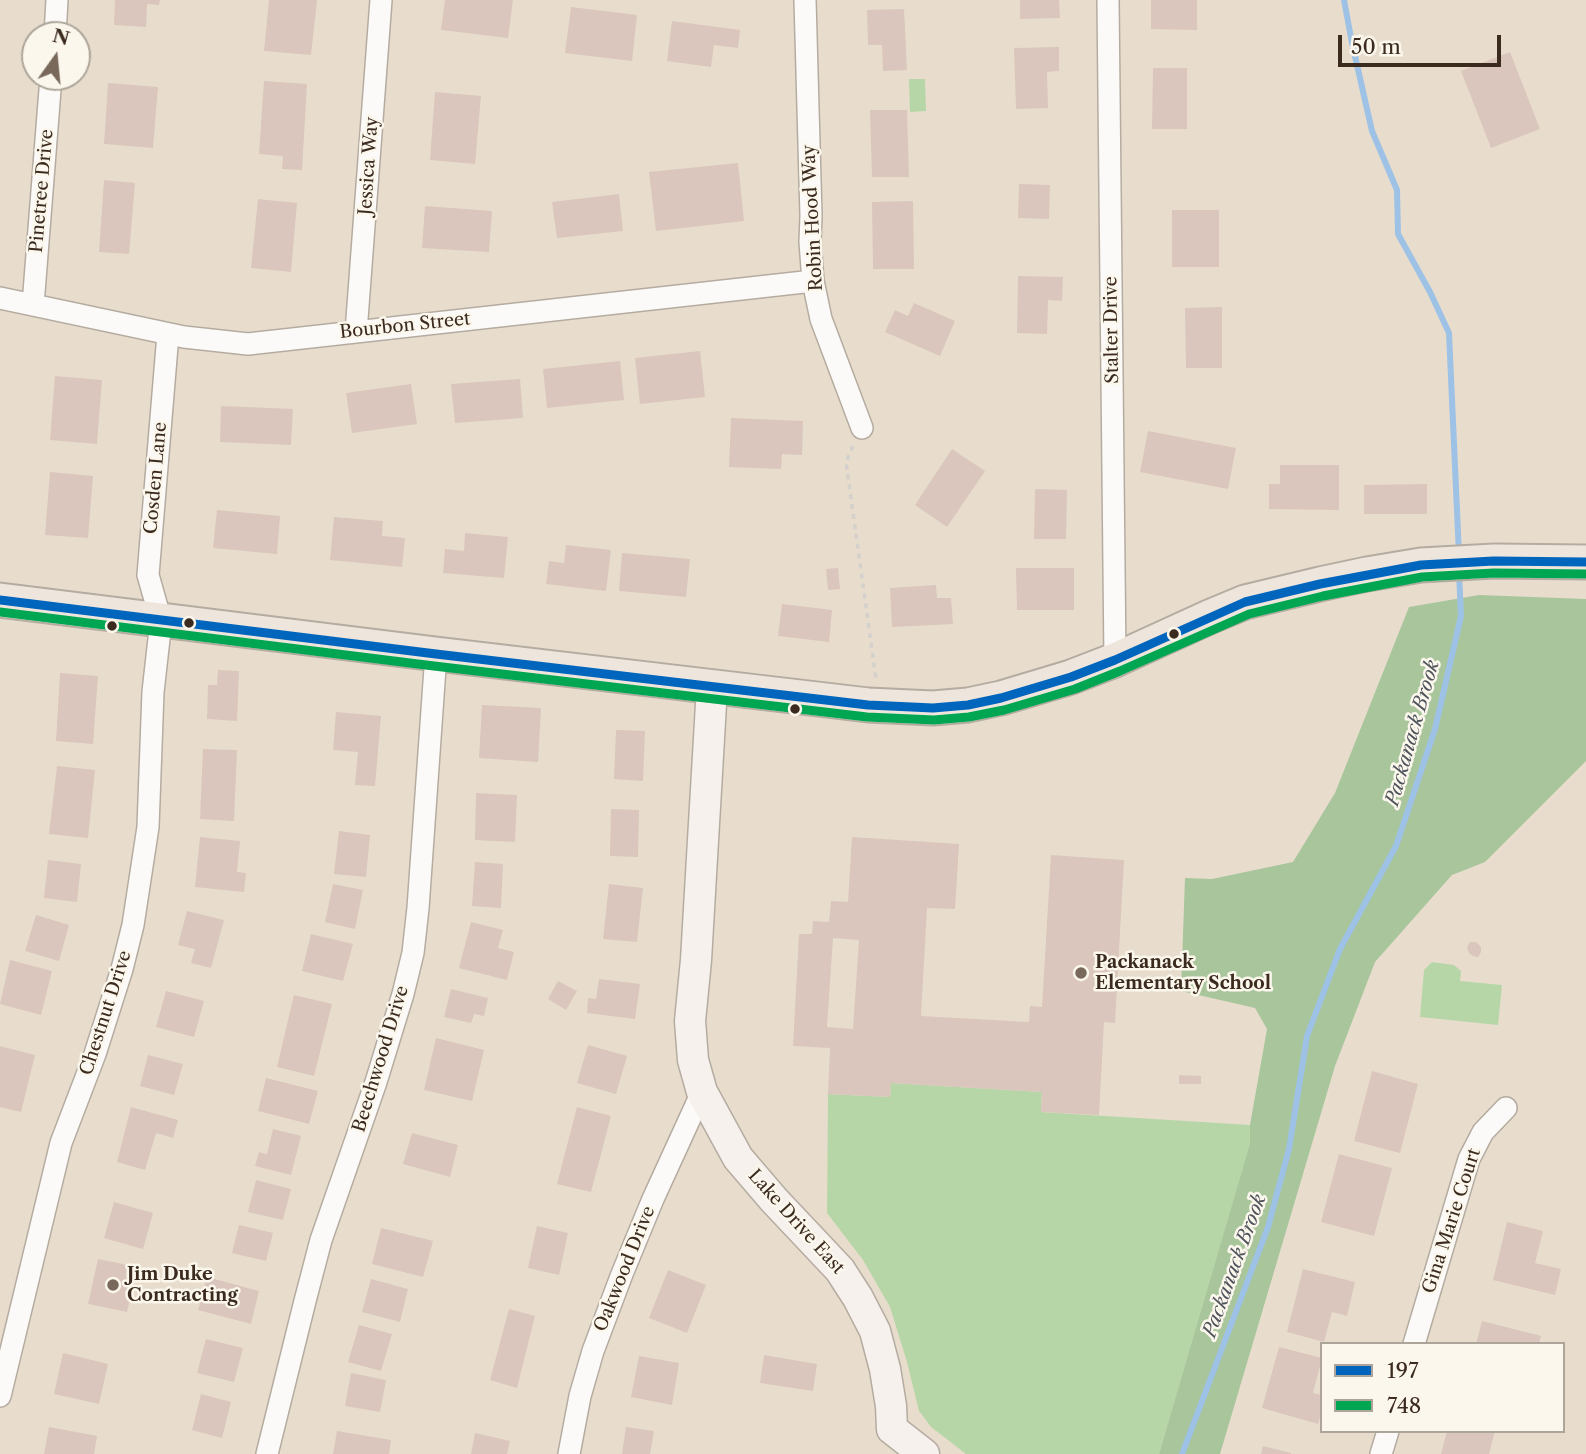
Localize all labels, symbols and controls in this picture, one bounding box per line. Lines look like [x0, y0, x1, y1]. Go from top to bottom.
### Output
north arrow [21, 21, 91, 91]
scale bar [1341, 21, 1504, 65]
text: N [50, 24, 72, 50]
text: 50 m [1351, 34, 1401, 59]
street label: Jessica Way [355, 116, 383, 216]
street label: Pinetree Drive [26, 128, 58, 254]
street label: Robin Hood Way [798, 144, 828, 292]
street label: Stalter Drive [1100, 276, 1124, 384]
street label: Bourbon Street [339, 308, 471, 344]
street label: Cosden Lane [140, 421, 172, 535]
unlabelled marker [182, 616, 196, 630]
unlabelled marker [105, 619, 119, 633]
unlabelled marker [1167, 627, 1181, 641]
water label: Packanack Brook [1381, 658, 1445, 808]
unlabelled marker [788, 702, 802, 716]
street label: Chestnut Drive [76, 948, 136, 1078]
place label: Packanack Elementary School [1095, 952, 1271, 995]
marker: Packanack Elementary School [1073, 965, 1089, 981]
street label: Beechwood Drive [348, 983, 414, 1135]
street label: Gina Marie Court [1418, 1146, 1486, 1296]
street label: Lake Drive East [743, 1165, 849, 1279]
water label: Packanack Brook [1199, 1191, 1271, 1341]
street label: Oakwood Drive [590, 1203, 660, 1335]
place label: Jim Duke Contracting [127, 1264, 238, 1306]
marker: Jim Duke Contracting [105, 1277, 121, 1293]
legend [1320, 1342, 1565, 1433]
text: 197 [1387, 1358, 1418, 1383]
text: 748 [1387, 1393, 1421, 1418]

